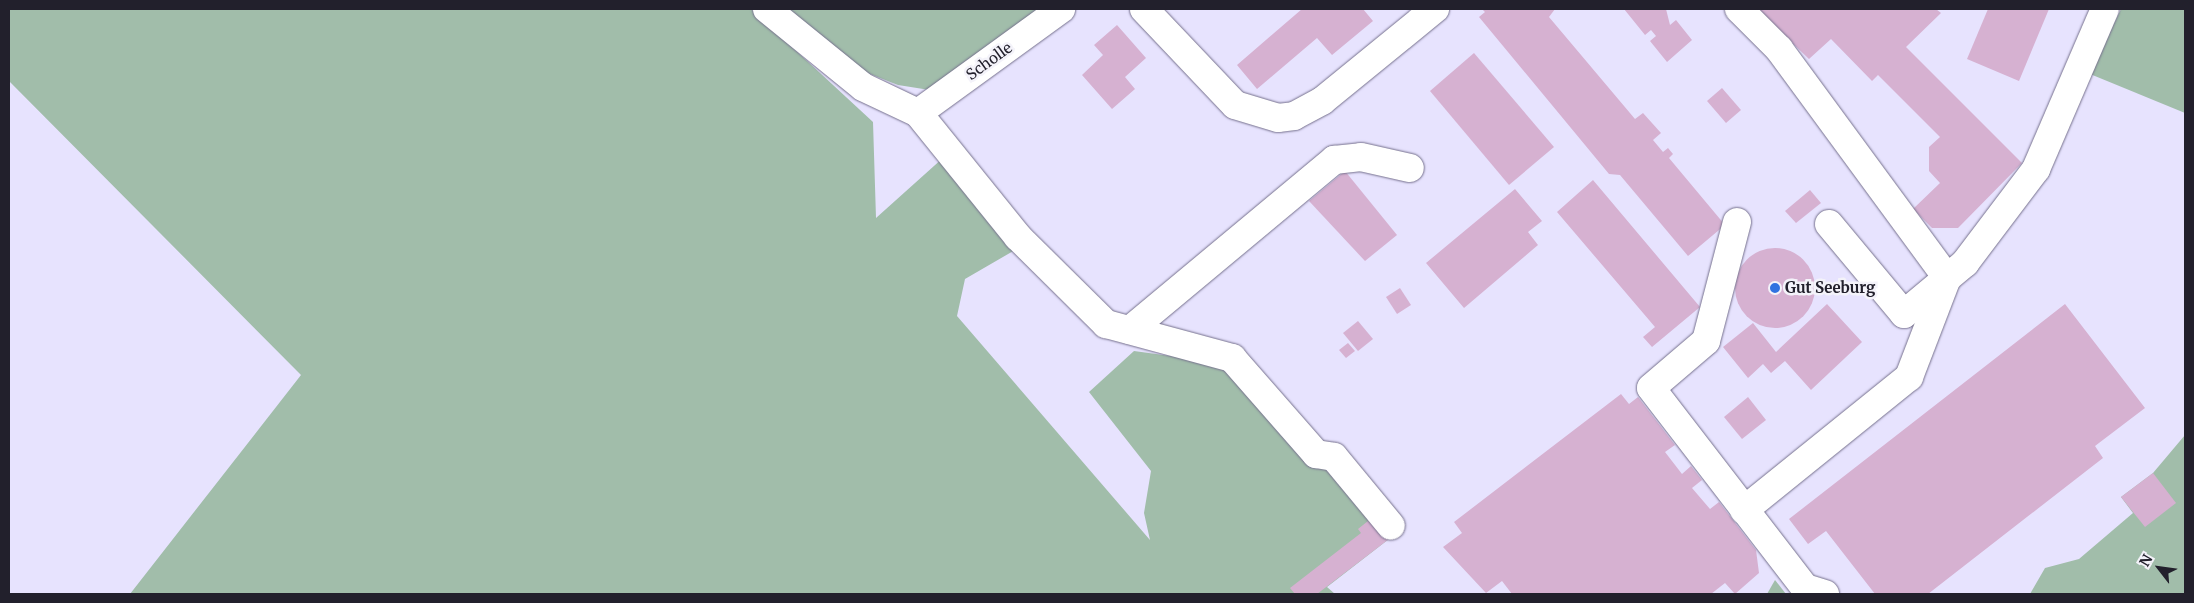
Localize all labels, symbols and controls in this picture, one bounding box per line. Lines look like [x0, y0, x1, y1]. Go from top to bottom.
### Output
street label: Scholle [963, 38, 1015, 84]
place label: Gut Seeburg [1785, 279, 1875, 297]
marker: Gut Seeburg [1769, 282, 1781, 294]
north arrow [2134, 543, 2184, 593]
text: N [2135, 551, 2157, 570]

